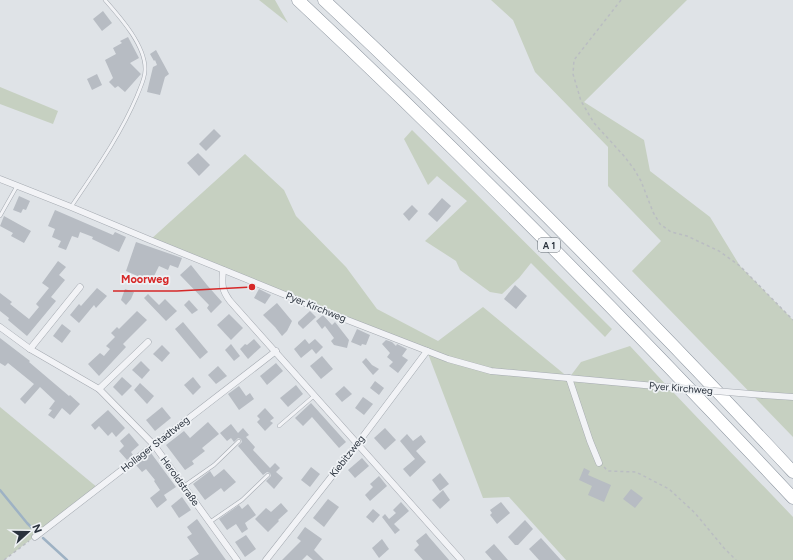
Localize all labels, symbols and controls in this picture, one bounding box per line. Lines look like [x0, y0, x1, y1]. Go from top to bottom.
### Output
road number: A 1 [538, 238, 560, 252]
callout: Moorweg [113, 268, 177, 291]
text: Moorweg [121, 273, 169, 286]
street label: Pyer Kirchweg [284, 289, 348, 325]
street label: Pyer Kirchweg [649, 379, 714, 397]
street label: Hollager Stadtweg [118, 413, 192, 475]
street label: Kiebitzweg [327, 432, 368, 480]
street label: Heroldstraße [158, 454, 203, 509]
north arrow [8, 512, 48, 552]
text: N [29, 522, 44, 535]

